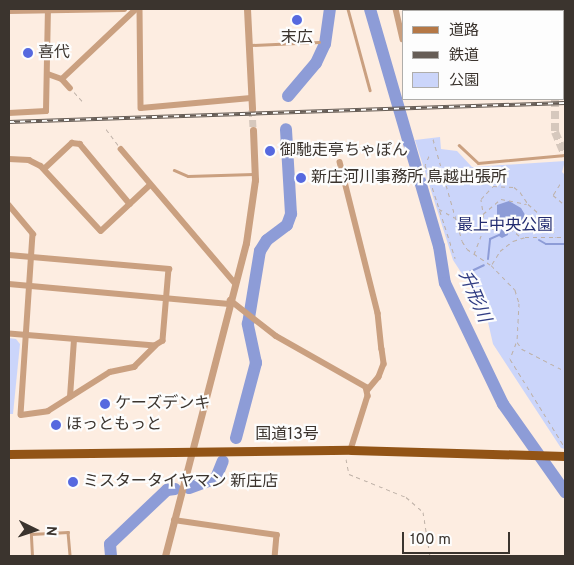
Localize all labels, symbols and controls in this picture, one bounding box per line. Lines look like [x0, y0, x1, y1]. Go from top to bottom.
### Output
legend [402, 10, 564, 100]
marker: 末広 [291, 14, 303, 26]
text: 道路 [449, 22, 479, 41]
place label: 末広 [281, 28, 313, 48]
place label: 喜代 [38, 43, 70, 63]
marker: 喜代 [22, 47, 34, 59]
text: 鉄道 [449, 47, 479, 66]
text: 公園 [449, 72, 479, 91]
place label: 御馳走亭ちゃぽん [280, 141, 408, 161]
marker: 御馳走亭ちゃぽん [264, 145, 276, 157]
place label: 新庄河川事務所 鳥越出張所 [311, 168, 507, 188]
marker: 新庄河川事務所 鳥越出張所 [295, 172, 307, 184]
park label: 最上中央公園 [457, 216, 553, 236]
water label: 升形川 [453, 268, 493, 326]
place label: ケーズデンキ [115, 394, 211, 414]
marker: ケーズデンキ [99, 398, 111, 410]
place label: ほっともっと [66, 415, 162, 435]
marker: ほっともっと [50, 419, 62, 431]
street label: 国道13号 [255, 425, 319, 445]
place label: ミスタータイヤマン 新庄店 [83, 472, 279, 492]
marker: ミスタータイヤマン 新庄店 [67, 476, 79, 488]
north arrow [10, 505, 60, 555]
scale bar [404, 522, 512, 554]
text: N [42, 525, 59, 537]
text: 100 m [410, 531, 451, 550]

